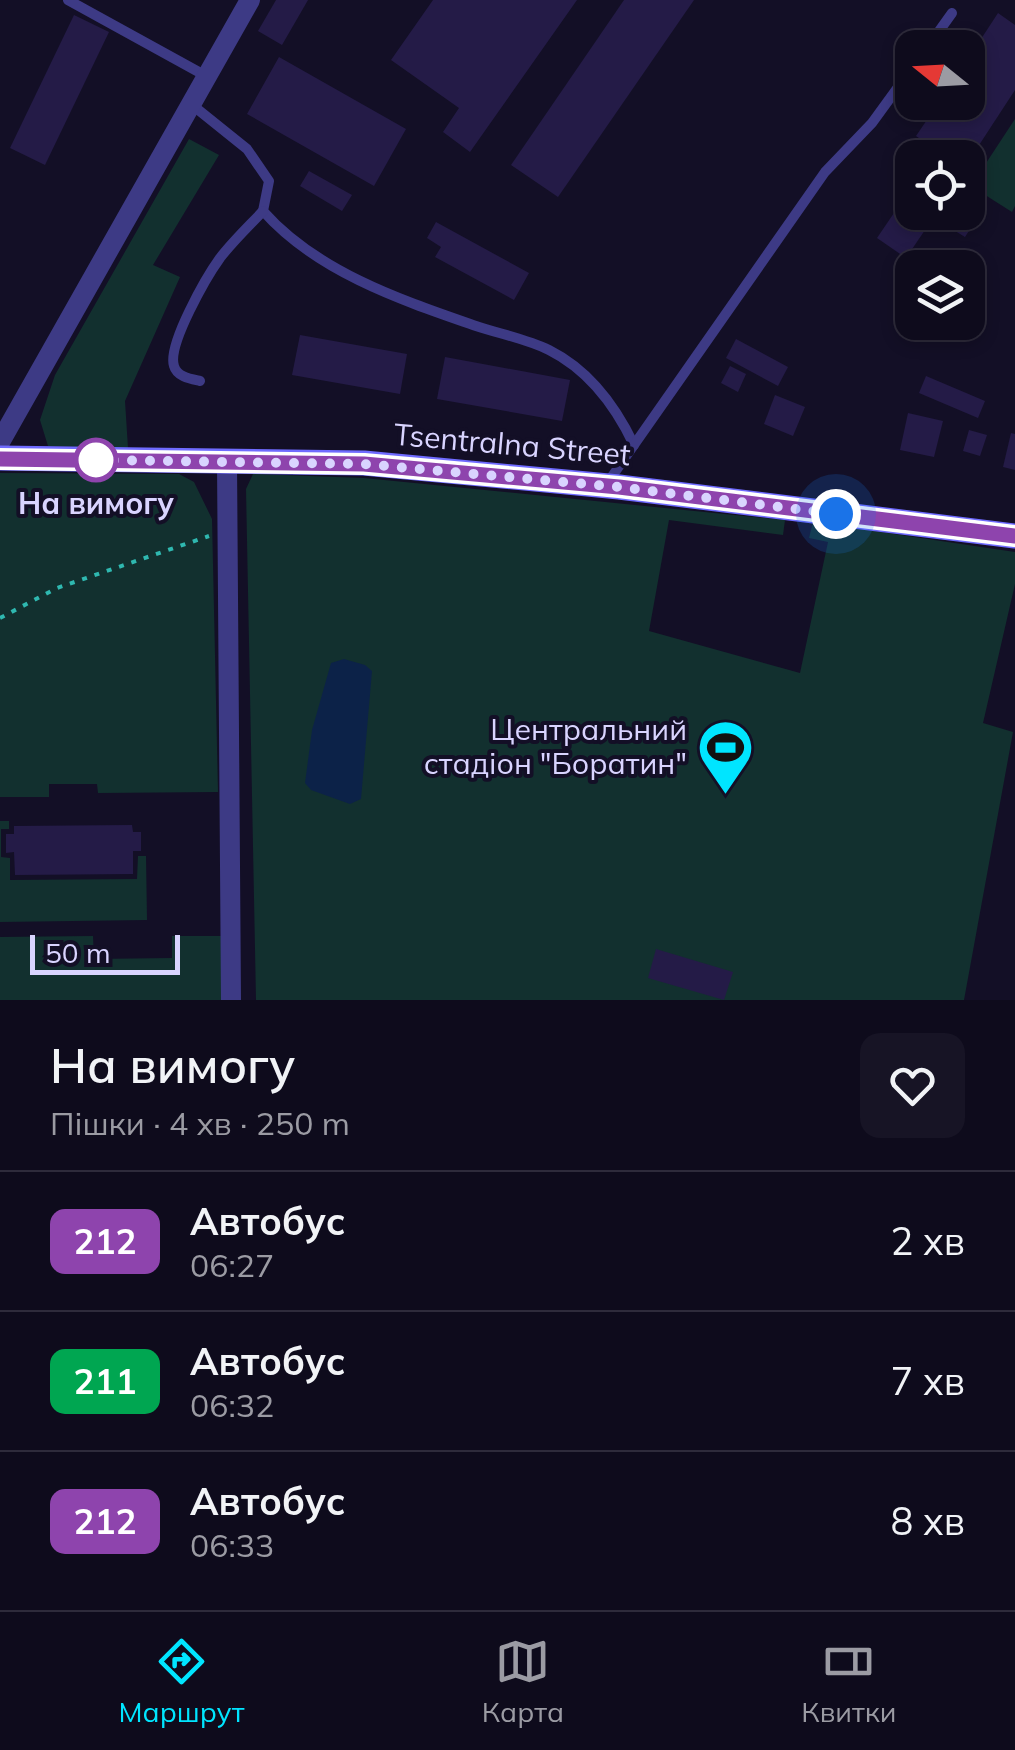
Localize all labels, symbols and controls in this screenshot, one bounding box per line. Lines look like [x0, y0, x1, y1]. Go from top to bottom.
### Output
north arrow [895, 30, 985, 120]
map controls [895, 30, 985, 340]
button: locate [895, 140, 985, 230]
button: layers [895, 250, 985, 340]
street label: Tsentralna Street [392, 415, 632, 473]
marker: На вимогу [75, 439, 117, 481]
place label: На вимогу [18, 484, 174, 522]
your location [811, 489, 861, 539]
place label: Центральний стадіон "Боратин" [424, 710, 687, 782]
sports icon: Центральний стадіон "Боратин" [696, 717, 756, 796]
scale bar [30, 930, 180, 974]
text: 50 m [45, 935, 111, 970]
button: heart [860, 1033, 965, 1138]
text: На вимогу [50, 1035, 295, 1095]
text: Пішки · 4 хв · 250 m [50, 1103, 350, 1143]
text: Автобус [190, 1197, 345, 1245]
text: 2 хв [890, 1217, 965, 1265]
text: 212 [73, 1219, 137, 1263]
text: 06:27 [190, 1245, 274, 1285]
text: Автобус [190, 1337, 345, 1385]
text: 7 хв [890, 1357, 965, 1405]
text: 211 [73, 1359, 137, 1403]
text: 06:32 [190, 1385, 274, 1425]
text: Автобус [190, 1477, 345, 1525]
text: 8 хв [890, 1497, 965, 1545]
text: 212 [73, 1499, 137, 1543]
text: 06:33 [190, 1525, 274, 1565]
tab: Маршрут [119, 1634, 245, 1729]
tab: Карта [482, 1634, 564, 1729]
tab: Квитки [801, 1634, 896, 1729]

